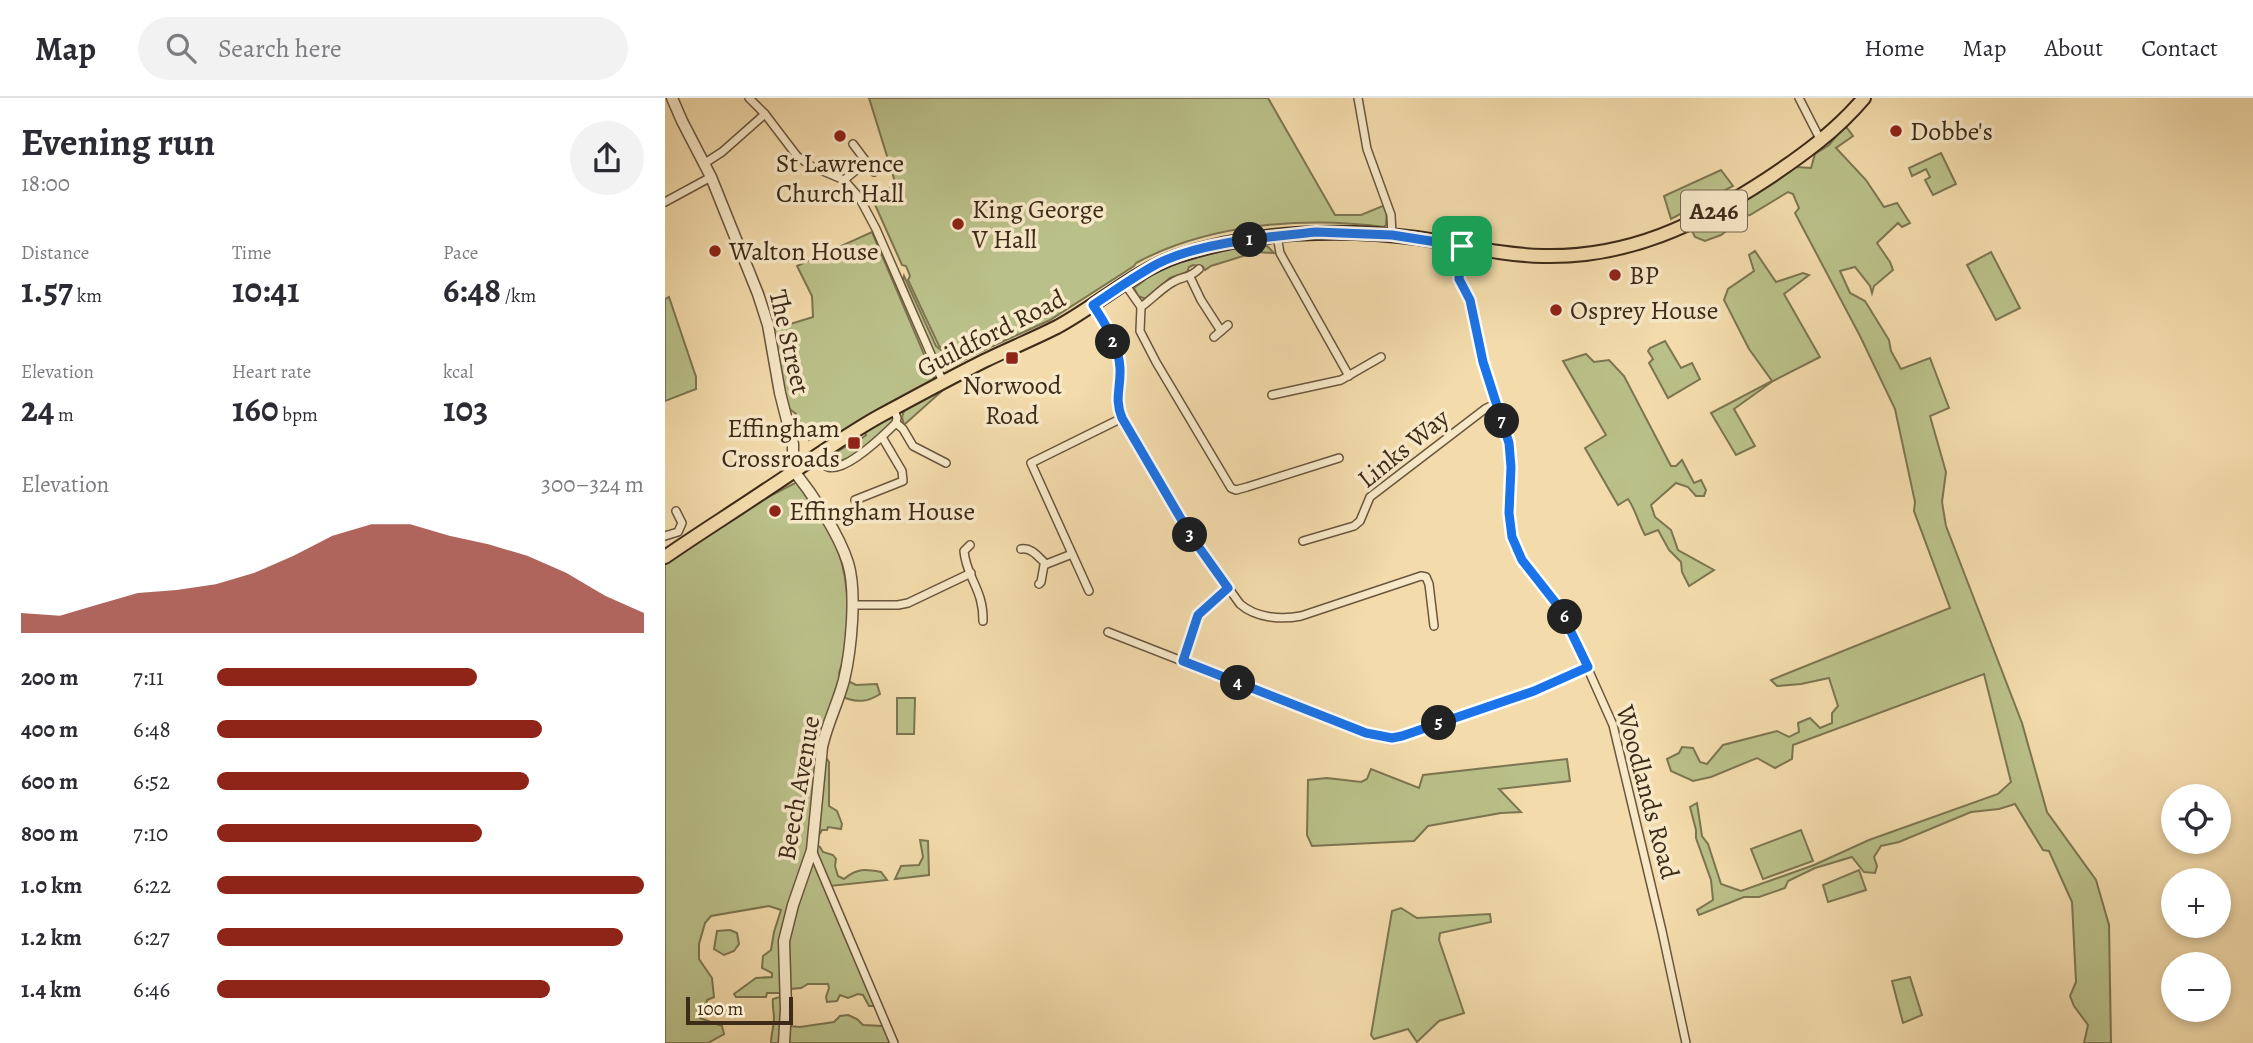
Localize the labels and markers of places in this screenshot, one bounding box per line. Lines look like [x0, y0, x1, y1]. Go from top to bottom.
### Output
place label: Dobbe's [1910, 114, 1993, 149]
marker: Dobbe's [1888, 123, 1904, 139]
marker: St Lawrence Church Hall [832, 128, 848, 144]
place label: St Lawrence Church Hall [776, 146, 904, 211]
place label: King George V Hall [971, 192, 1104, 257]
marker: King George V Hall [950, 216, 966, 232]
pin [1432, 216, 1492, 276]
pin: 1 [1233, 222, 1267, 258]
place label: Walton House [728, 234, 879, 269]
marker: Walton House [707, 243, 723, 259]
place label: BP [1629, 258, 1659, 293]
marker: BP [1607, 267, 1623, 283]
place label: Osprey House [1570, 293, 1718, 328]
marker: Osprey House [1548, 302, 1564, 318]
pin: 2 [1095, 324, 1131, 360]
marker: Norwood Road [1004, 350, 1020, 366]
place label: Norwood Road [962, 368, 1062, 433]
pin: 7 [1485, 404, 1519, 438]
place label: Effingham Crossroads [722, 411, 840, 476]
marker: Effingham Crossroads [846, 435, 862, 451]
place label: Effingham House [789, 494, 975, 529]
marker: Effingham House [767, 503, 783, 519]
pin: 3 [1173, 518, 1207, 552]
pin: 6 [1548, 600, 1583, 634]
pin: 4 [1221, 666, 1255, 700]
pin: 5 [1421, 706, 1457, 740]

